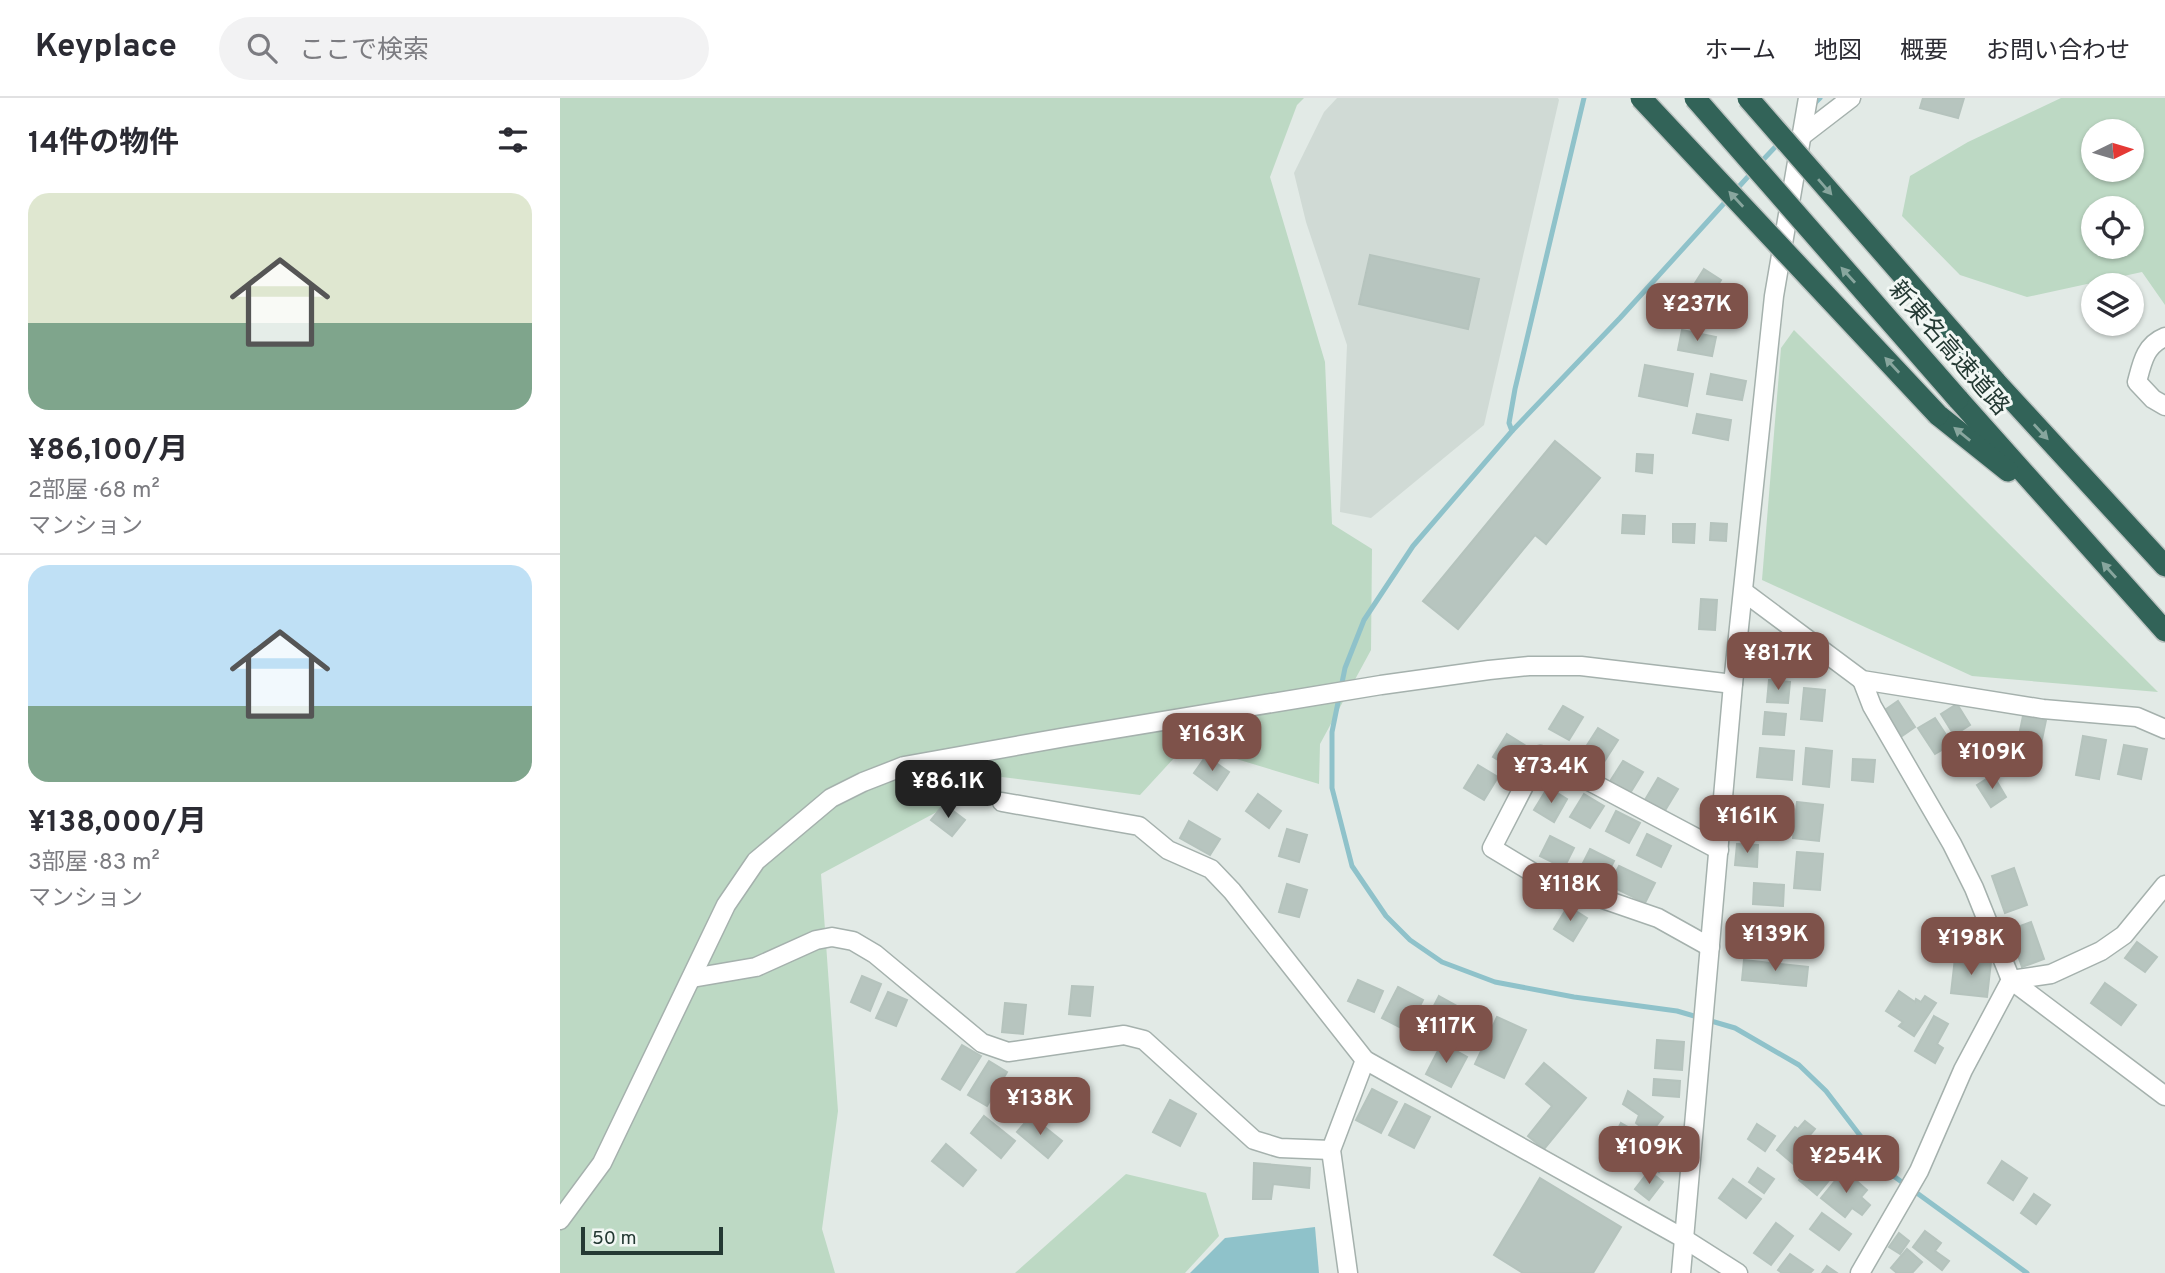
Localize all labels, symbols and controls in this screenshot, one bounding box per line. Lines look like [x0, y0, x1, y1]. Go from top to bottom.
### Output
search box [219, 17, 709, 80]
text: Keyplace [35, 27, 177, 69]
icon: search [243, 29, 281, 67]
text: ここで検索 [299, 35, 429, 68]
text: ホーム [1705, 37, 1776, 67]
text: 地図 [1814, 37, 1862, 67]
text: 概要 [1900, 37, 1948, 67]
text: お問い合わせ [1986, 37, 2130, 67]
north arrow [2081, 119, 2144, 182]
map controls [2081, 119, 2144, 336]
icon: filters [494, 121, 532, 159]
text: 14件の物件 [28, 126, 179, 163]
one-way arrow [1817, 178, 1833, 196]
one-way arrow [1728, 191, 1744, 208]
button: locate [2081, 196, 2144, 259]
icon: home [217, 239, 343, 365]
one-way arrow [1840, 266, 1856, 284]
button: layers [2081, 273, 2144, 336]
street label: 新東名高速道路 [1882, 276, 2014, 422]
pin: ¥237K [1648, 284, 1746, 343]
text: ¥237K [1662, 291, 1732, 320]
one-way arrow [1884, 357, 1900, 374]
one-way arrow [2033, 423, 2049, 440]
one-way arrow [1953, 426, 1971, 441]
text: ¥86,100/月 [28, 433, 188, 470]
text: 2部屋 · 68 m² [28, 477, 160, 506]
text: マンション [28, 513, 143, 542]
one-way arrow [2102, 561, 2117, 578]
icon: home [217, 611, 343, 737]
pin: ¥81.7K [1721, 632, 1835, 692]
text: ¥81.7K [1743, 640, 1813, 669]
pin: ¥163K [1163, 714, 1261, 773]
text: ¥163K [1178, 721, 1246, 750]
pin: ¥109K [1943, 732, 2041, 791]
text: ¥109K [1958, 739, 2026, 768]
pin: ¥73.4K [1494, 746, 1608, 805]
text: ¥73.4K [1513, 753, 1589, 782]
pin: ¥86.1K [891, 760, 1005, 820]
text: ¥86.1K [911, 768, 985, 797]
pin: ¥161K [1698, 796, 1796, 855]
text: ¥161K [1716, 803, 1778, 832]
text: ¥138,000/月 [28, 805, 207, 842]
text: 3部屋 · 83 m² [28, 849, 160, 878]
pin: ¥118K [1521, 864, 1619, 923]
text: ¥118K [1538, 871, 1602, 900]
text: マンション [28, 885, 143, 914]
pin: ¥139K [1726, 914, 1824, 973]
pin: ¥198K [1922, 918, 2020, 977]
text: ¥139K [1741, 921, 1809, 950]
text: ¥198K [1937, 925, 2005, 954]
pin: ¥117K [1397, 1006, 1495, 1065]
text: ¥117K [1416, 1013, 1476, 1042]
pin: ¥138K [991, 1077, 1089, 1137]
text: ¥138K [1006, 1085, 1074, 1114]
pin: ¥109K [1600, 1126, 1698, 1186]
text: ¥109K [1615, 1134, 1683, 1163]
pin: ¥254K [1797, 1136, 1895, 1195]
text: ¥254K [1809, 1143, 1883, 1172]
scale bar [581, 1224, 723, 1256]
text: 50 m [592, 1227, 637, 1251]

